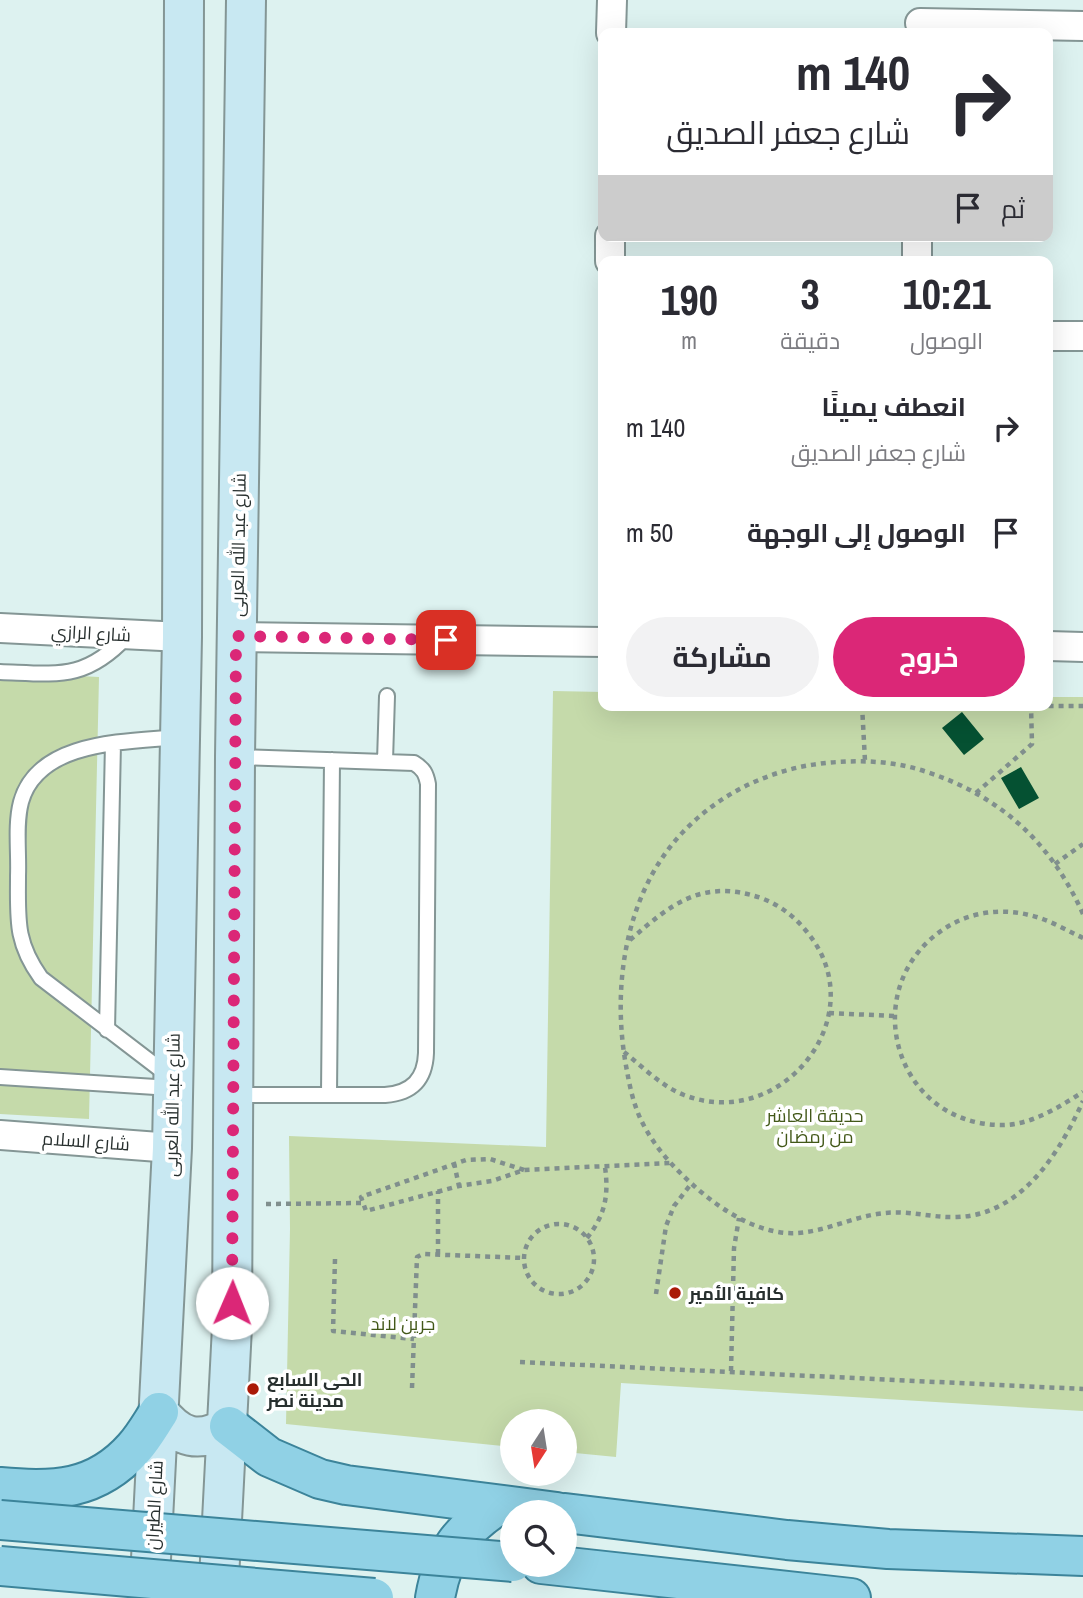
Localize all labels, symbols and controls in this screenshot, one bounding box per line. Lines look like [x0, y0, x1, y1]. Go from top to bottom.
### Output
text: 140 m [796, 39, 910, 105]
icon: right [934, 56, 1025, 147]
text: شارع جعفر الصديق [666, 111, 910, 154]
icon: arrive [949, 189, 987, 227]
text: ثم [1001, 191, 1025, 226]
text: 3 [801, 266, 820, 322]
text: 10:21 [903, 266, 991, 322]
text: 190 [660, 272, 718, 328]
text: m [681, 325, 697, 356]
text: دقيقة [780, 325, 840, 356]
text: الوصول [910, 325, 983, 356]
text: انعطف يمينًا [821, 389, 966, 424]
icon: right [987, 409, 1025, 447]
text: 140 m [626, 410, 685, 445]
text: شارع جعفر الصديق [791, 437, 966, 468]
street label: شارع عبد الله العربى [224, 473, 252, 617]
icon: arrive [987, 514, 1025, 552]
text: 50 m [626, 515, 673, 550]
text: الوصول إلى الوجهة [747, 515, 966, 550]
pin [416, 610, 476, 670]
button: مشاركة [626, 617, 819, 697]
button: خروج [833, 617, 1025, 697]
street label: شارع الرازي [50, 618, 132, 650]
icon: arrive [427, 621, 465, 659]
street label: شارع عبد الله العربى [158, 1033, 186, 1177]
park label: حديقة العاشر من رمضان [766, 1103, 863, 1149]
street label: شارع السلام [41, 1125, 131, 1157]
position arrow [195, 1266, 269, 1340]
place label: كافية الأمير [688, 1281, 784, 1306]
marker: كافية الأمير [667, 1285, 683, 1301]
park label: جرين لاند [371, 1311, 435, 1336]
place label: الحى السابع مدينة نصر [266, 1367, 362, 1413]
marker: الحى السابع مدينة نصر [245, 1381, 261, 1397]
north arrow [500, 1409, 578, 1486]
map controls [500, 1409, 577, 1577]
street label: شارع الطيران [139, 1460, 169, 1550]
button: search [500, 1500, 577, 1577]

